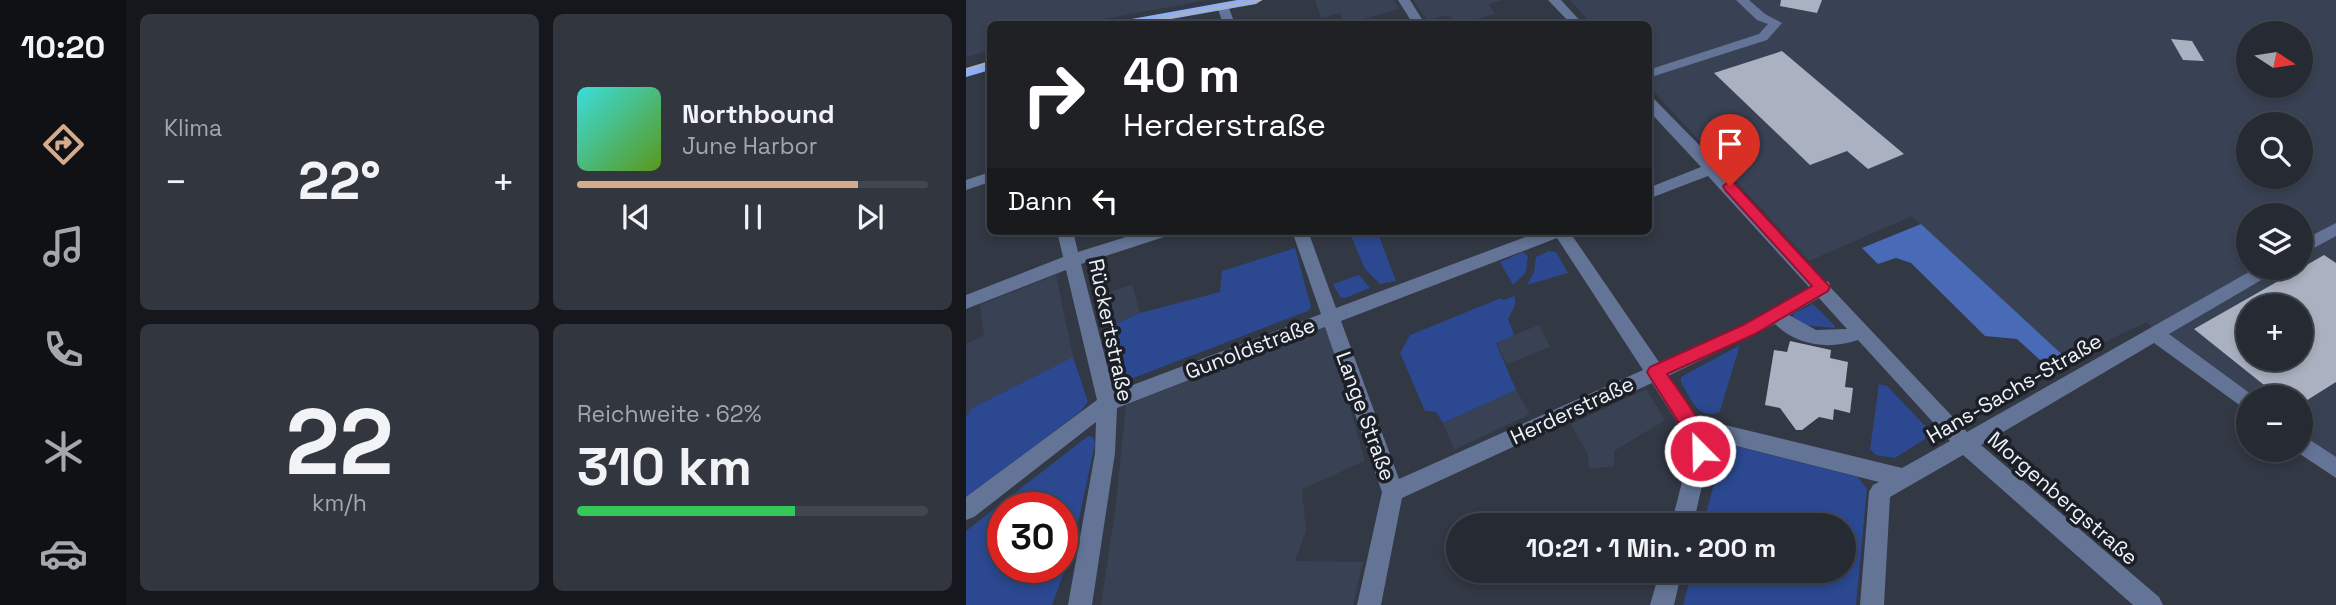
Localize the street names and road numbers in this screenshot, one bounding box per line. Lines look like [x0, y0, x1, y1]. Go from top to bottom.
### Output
street label: Rückertstraße [1083, 256, 1139, 404]
street label: Gunoldstraße [1181, 311, 1319, 385]
street label: Hans-Sachs-Straße [1922, 327, 2106, 449]
street label: Lange Straße [1330, 348, 1402, 484]
street label: Herderstraße [1506, 370, 1638, 450]
street label: Morgenbergstraße [1982, 425, 2144, 571]

